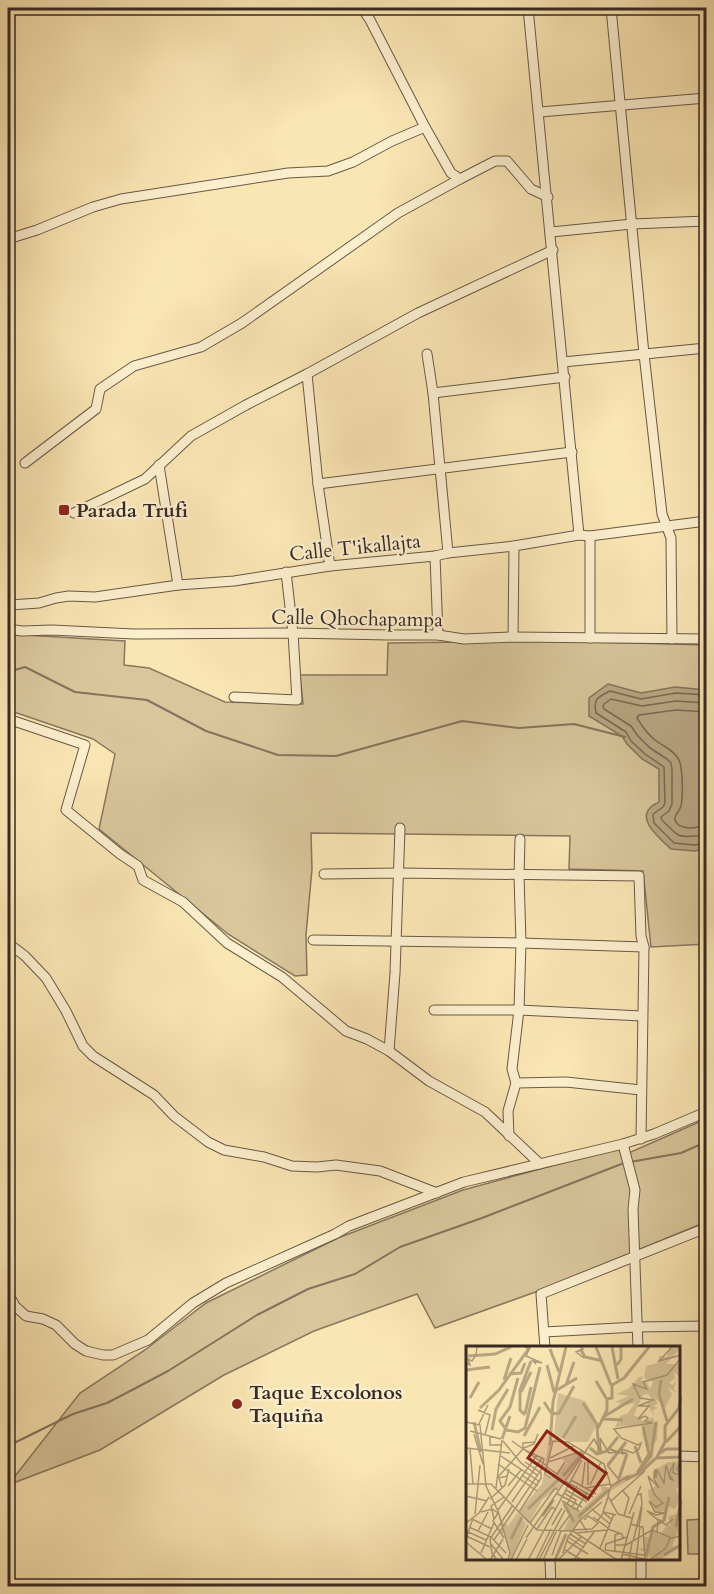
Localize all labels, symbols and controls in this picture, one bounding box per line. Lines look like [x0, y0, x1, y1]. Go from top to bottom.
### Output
place label: Parada Trufi [76, 497, 188, 524]
marker: Parada Trufi [57, 503, 71, 517]
street label: Calle T'ikallajta [288, 527, 423, 568]
street label: Calle Qhochapampa [271, 604, 443, 634]
inset map [466, 1346, 681, 1561]
place label: Taque Excolonos Taquiña [249, 1379, 402, 1429]
marker: Taque Excolonos Taquiña [230, 1397, 244, 1411]

